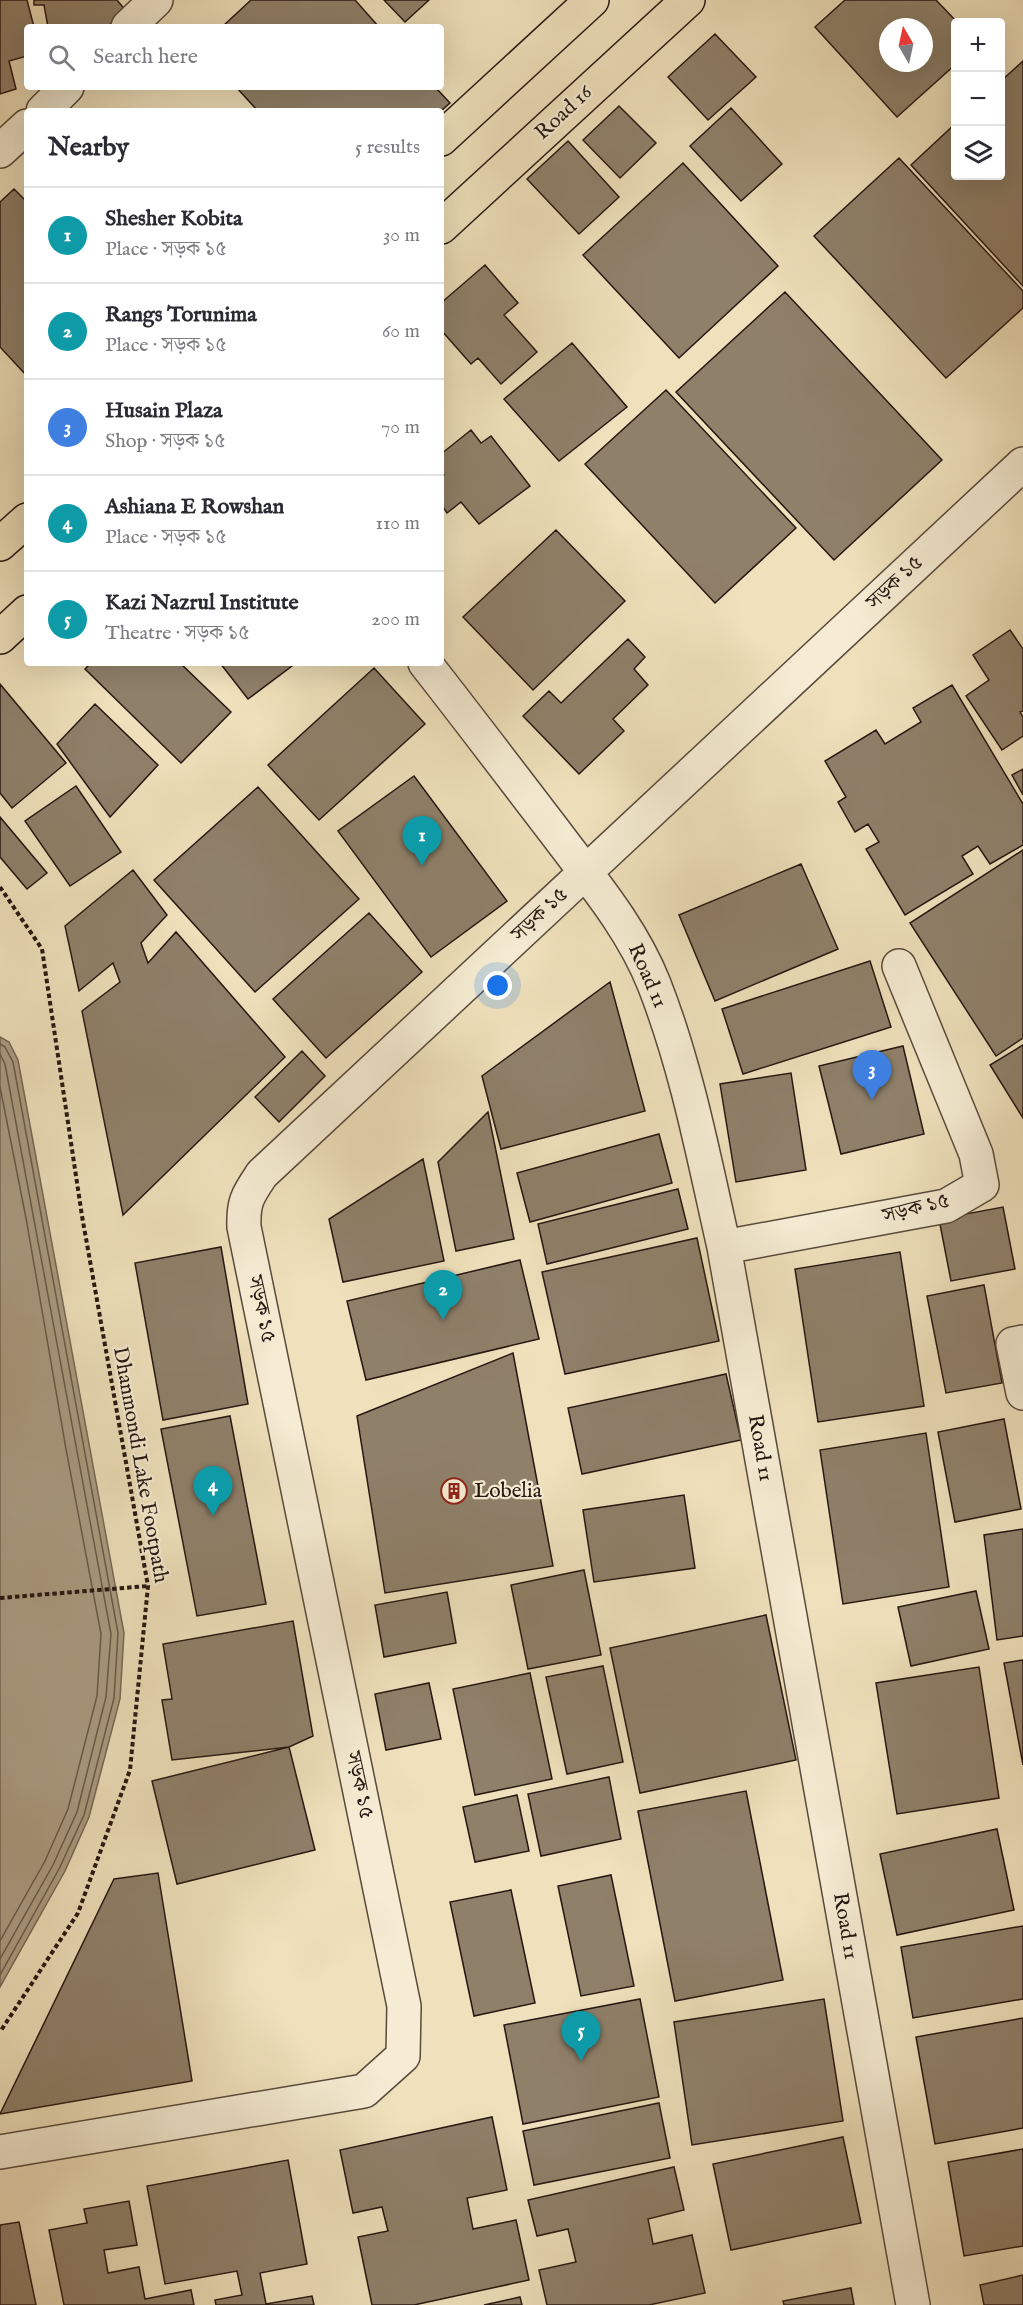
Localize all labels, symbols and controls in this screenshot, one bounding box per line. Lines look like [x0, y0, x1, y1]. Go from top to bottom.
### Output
north arrow [879, 18, 933, 72]
map controls [951, 18, 1005, 180]
button: + [951, 18, 1005, 72]
search box [24, 24, 444, 90]
icon: search [45, 41, 78, 74]
text: Search here [93, 43, 198, 71]
button: − [951, 72, 1005, 126]
street label: Road 16 [530, 79, 599, 146]
button: layers [951, 126, 1005, 180]
text: Nearby [48, 131, 129, 164]
text: 5 results [355, 135, 420, 160]
text: Shesher Kobita [105, 205, 243, 233]
text: 1 [64, 223, 71, 248]
text: 30 m [383, 223, 420, 248]
text: Place · সড়ক ১৫ [105, 237, 227, 262]
text: Rangs Torunima [105, 301, 257, 329]
text: 2 [63, 319, 72, 344]
text: 60 m [382, 319, 420, 344]
text: Place · সড়ক ১৫ [105, 333, 227, 358]
text: Husain Plaza [105, 397, 223, 425]
text: 3 [64, 415, 71, 440]
text: 70 m [381, 415, 420, 440]
text: Shop · সড়ক ১৫ [105, 429, 226, 454]
text: Ashiana E Rowshan [105, 493, 284, 521]
text: 4 [63, 511, 72, 536]
text: 110 m [376, 511, 420, 536]
text: Place · সড়ক ১৫ [105, 525, 227, 550]
street label: সড়ক ১৫ [860, 550, 929, 617]
text: Kazi Nazrul Institute [105, 589, 299, 617]
text: 5 [64, 607, 71, 632]
text: 200 m [371, 607, 420, 632]
text: Theatre · সড়ক ১৫ [105, 621, 250, 646]
pin: 1 [402, 816, 442, 866]
street label: সড়ক ১৫ [505, 882, 574, 949]
street label: Road 11 [621, 940, 673, 1012]
your location [483, 971, 512, 1000]
pin: 3 [852, 1050, 892, 1100]
street label: সড়ক ১৫ [879, 1188, 952, 1231]
pin: 2 [424, 1270, 462, 1320]
street label: সড়ক ১৫ [240, 1272, 281, 1345]
street label: Dhanmondi Lake Footpath [106, 1345, 174, 1585]
street label: Road 11 [741, 1412, 779, 1484]
pin: 4 [194, 1466, 232, 1516]
building icon: Lobelia [439, 1476, 469, 1506]
place label: Lobelia [474, 1478, 543, 1505]
street label: সড়ক ১৫ [338, 1748, 379, 1821]
street label: Road 11 [826, 1890, 864, 1962]
pin: 5 [562, 2012, 600, 2061]

